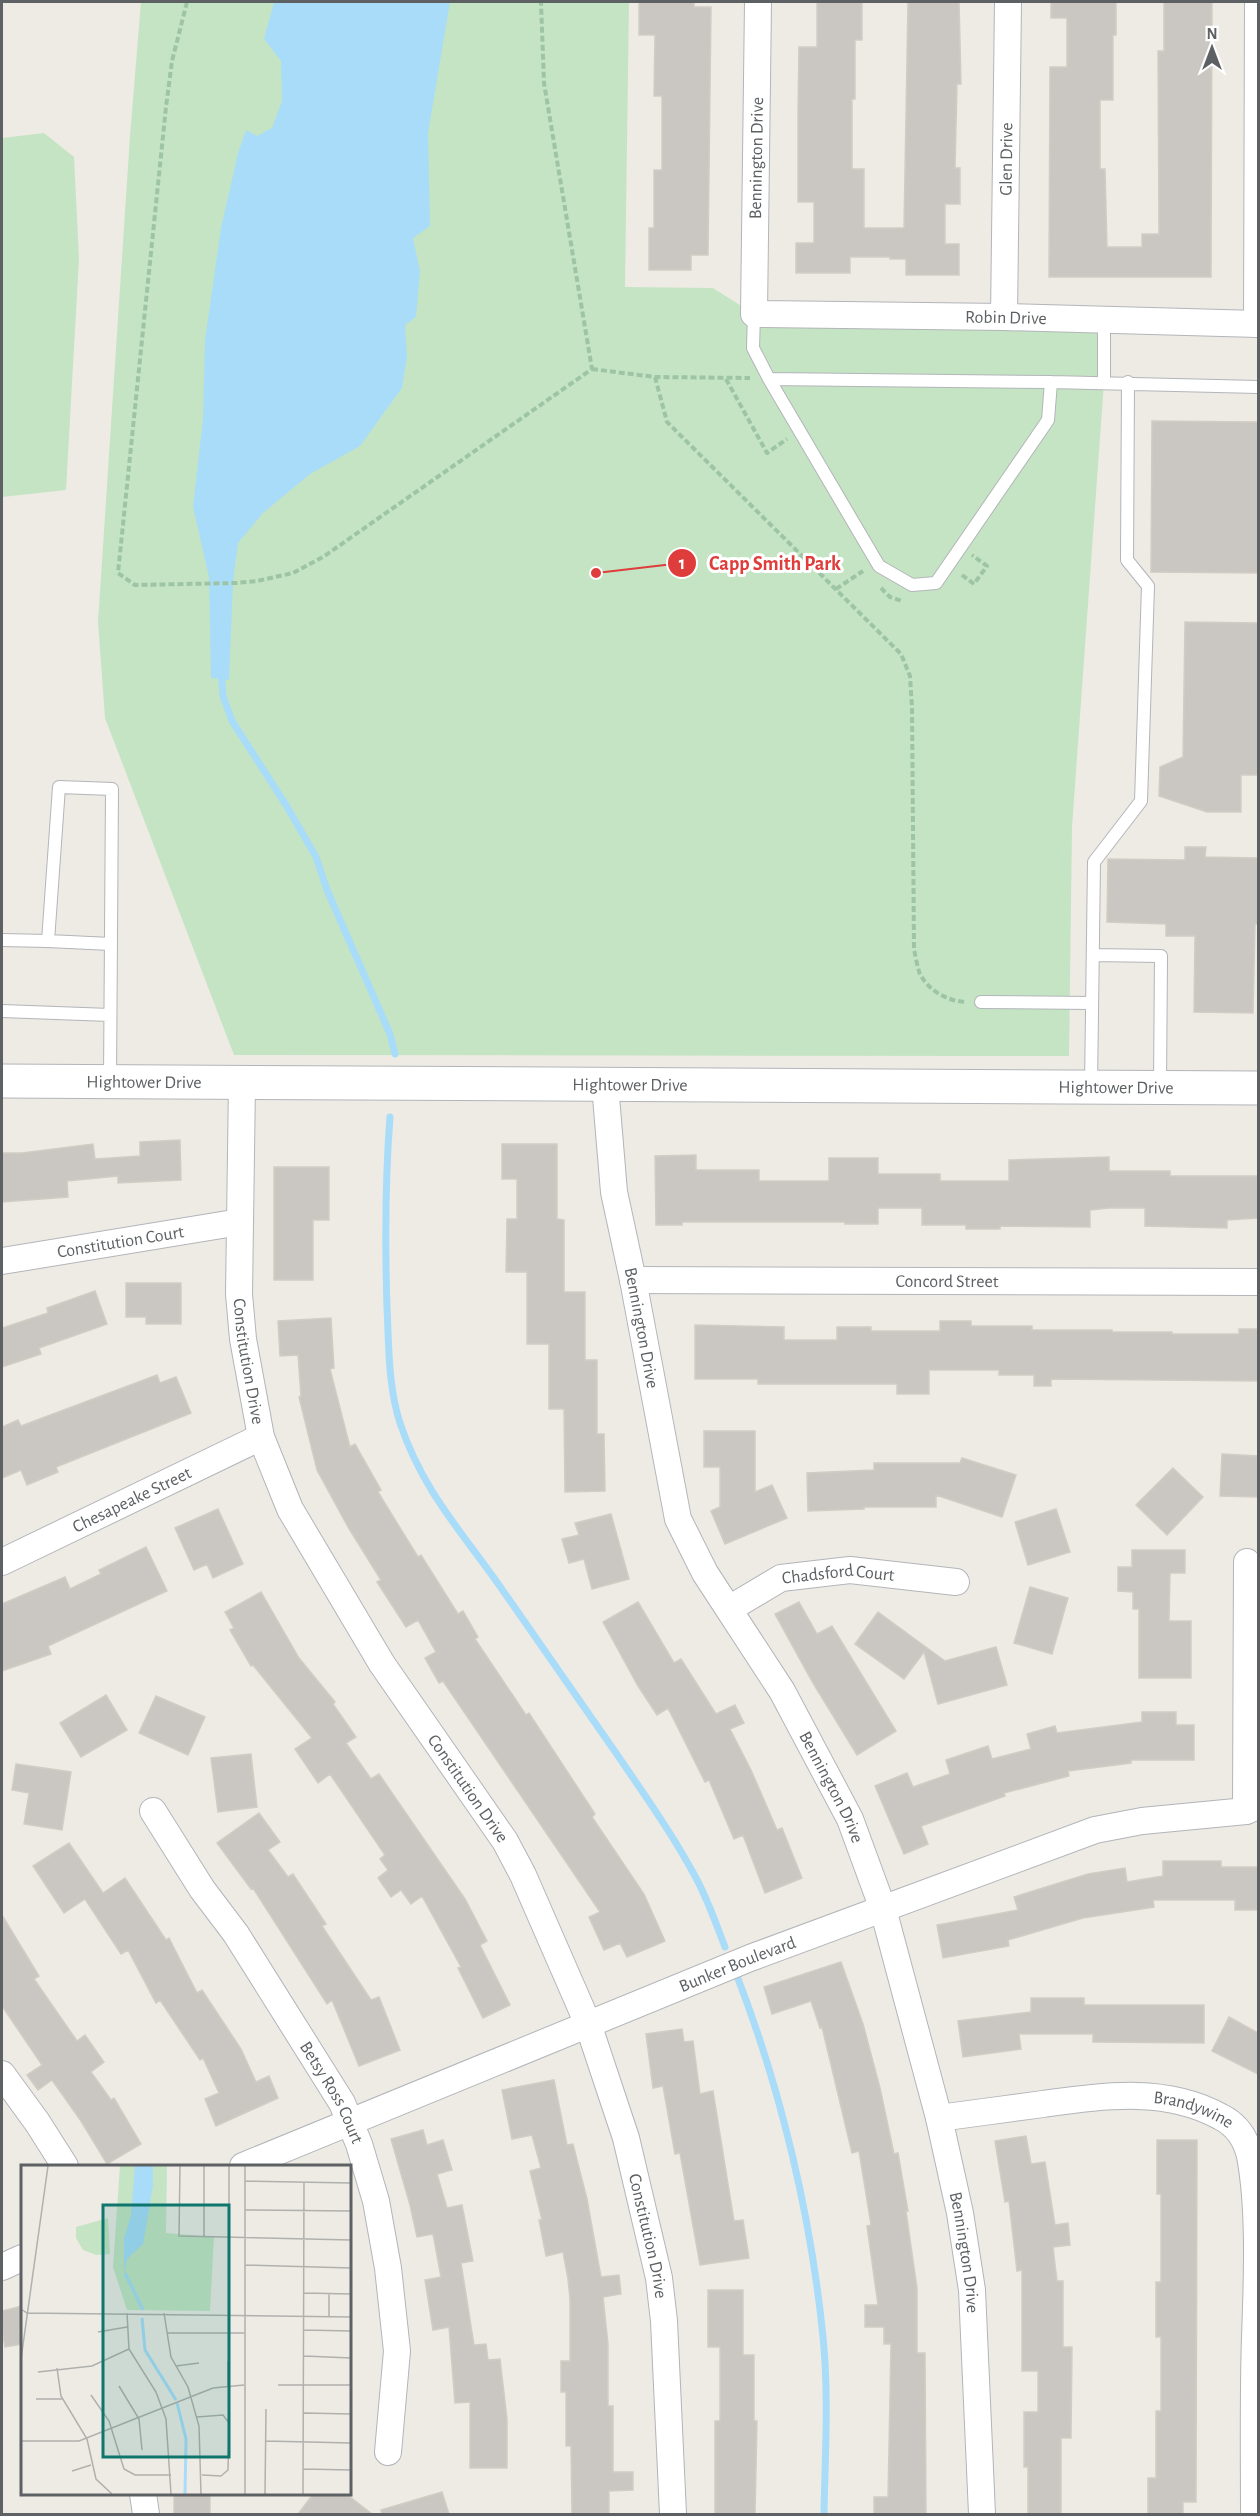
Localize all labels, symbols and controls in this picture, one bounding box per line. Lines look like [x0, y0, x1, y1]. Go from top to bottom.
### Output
north arrow [1182, 18, 1242, 78]
text: N [1206, 26, 1218, 42]
street label: Bennington Drive [747, 97, 767, 219]
street label: Glen Drive [998, 122, 1016, 196]
street label: Robin Drive [965, 309, 1047, 328]
callout: Capp Smith Park [667, 544, 853, 582]
text: Capp Smith Park [709, 554, 841, 574]
text: 1 [679, 555, 685, 573]
street label: Hightower Drive [86, 1073, 202, 1092]
street label: Hightower Drive [572, 1076, 688, 1095]
street label: Hightower Drive [1058, 1079, 1174, 1098]
street label: Constitution Court [56, 1223, 186, 1262]
street label: Bennington Drive [621, 1266, 661, 1390]
street label: Concord Street [895, 1273, 999, 1291]
street label: Constitution Drive [229, 1298, 266, 1426]
street label: Chesapeake Street [70, 1464, 195, 1537]
street label: Chadsford Court [781, 1562, 896, 1588]
street label: Bennington Drive [795, 1729, 866, 1845]
street label: Constitution Drive [424, 1731, 511, 1846]
street label: Bunker Boulevard [677, 1934, 798, 1996]
street label: Betsy Ross Court [296, 2039, 366, 2147]
street label: Brandywine [1153, 2089, 1237, 2132]
inset map [21, 2165, 351, 2495]
street label: Constitution Drive [625, 2172, 669, 2299]
street label: Bennington Drive [946, 2190, 981, 2313]

